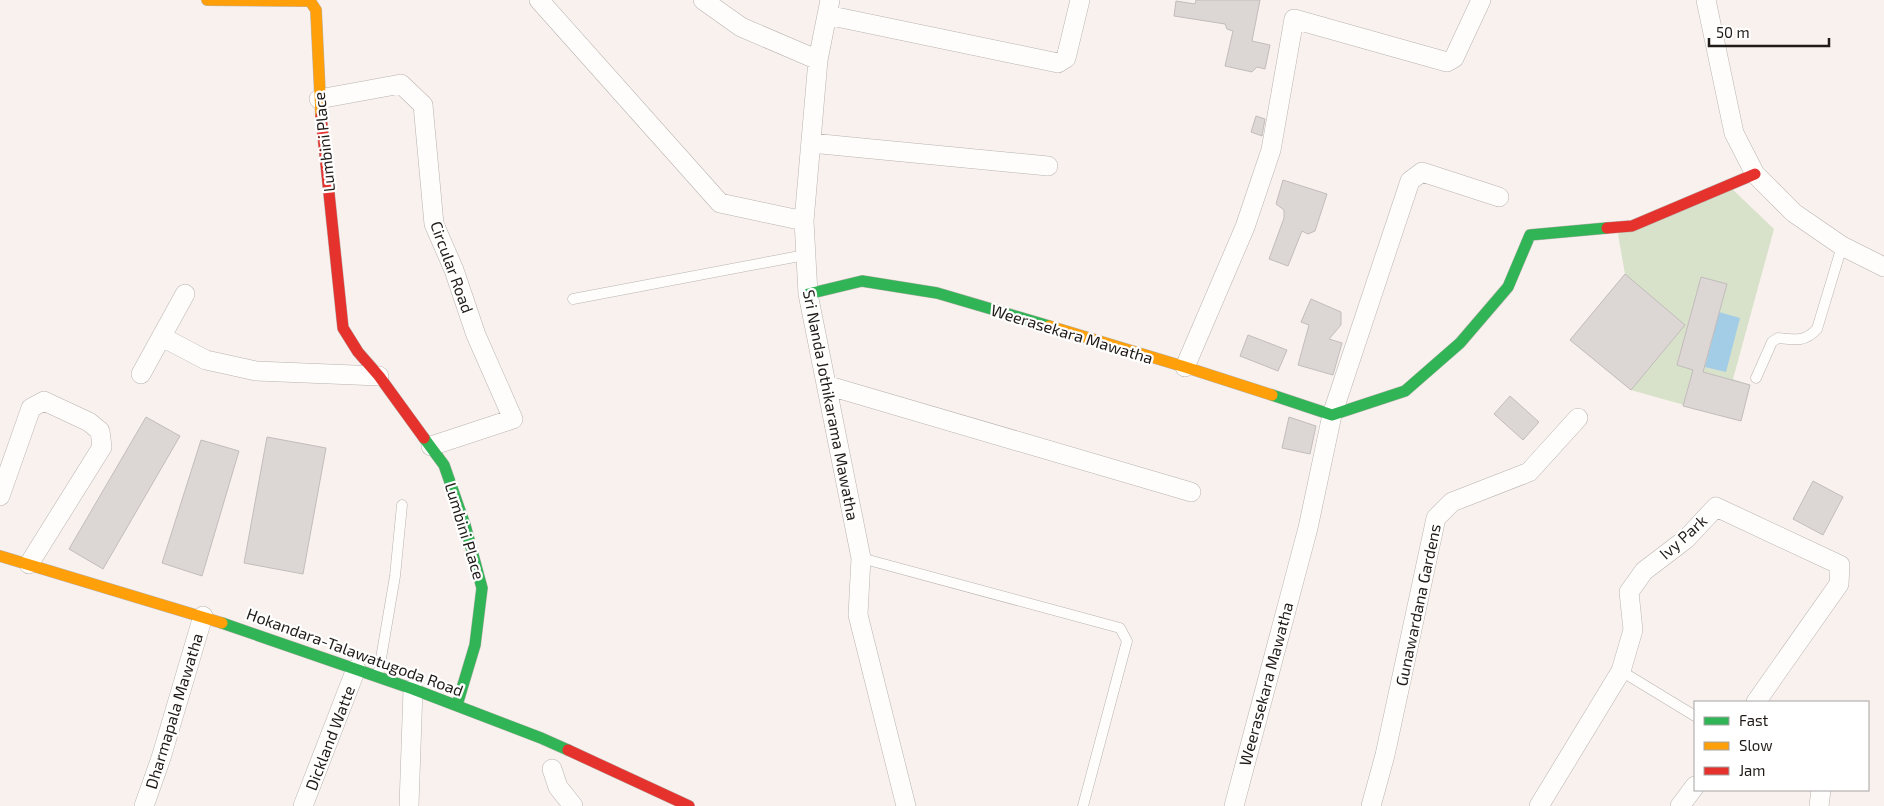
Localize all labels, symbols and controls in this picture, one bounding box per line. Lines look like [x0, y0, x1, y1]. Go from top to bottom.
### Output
scale bar [1709, 15, 1829, 47]
text: 50 m [1716, 23, 1750, 41]
street label: Lumbini Place [309, 91, 338, 193]
street label: Circular Road [427, 218, 478, 315]
street label: Sri Nanda Jothikarama Mawatha [800, 288, 863, 522]
street label: Weerasekara Mawatha [989, 300, 1156, 367]
street label: Lumbini Place [442, 480, 489, 582]
street label: Ivy Park [1655, 510, 1710, 563]
street label: Gunawardana Gardens [1391, 522, 1444, 688]
street label: Weerasekara Mawatha [1235, 600, 1297, 768]
street label: Hokandara-Talawatugoda Road [244, 603, 466, 700]
street label: Dharmapala Mawatha [141, 631, 206, 791]
street label: Dickland Watte [301, 683, 358, 793]
legend [1694, 701, 1869, 791]
text: Fast [1739, 711, 1769, 729]
text: Slow [1739, 736, 1773, 754]
text: Jam [1739, 761, 1765, 779]

